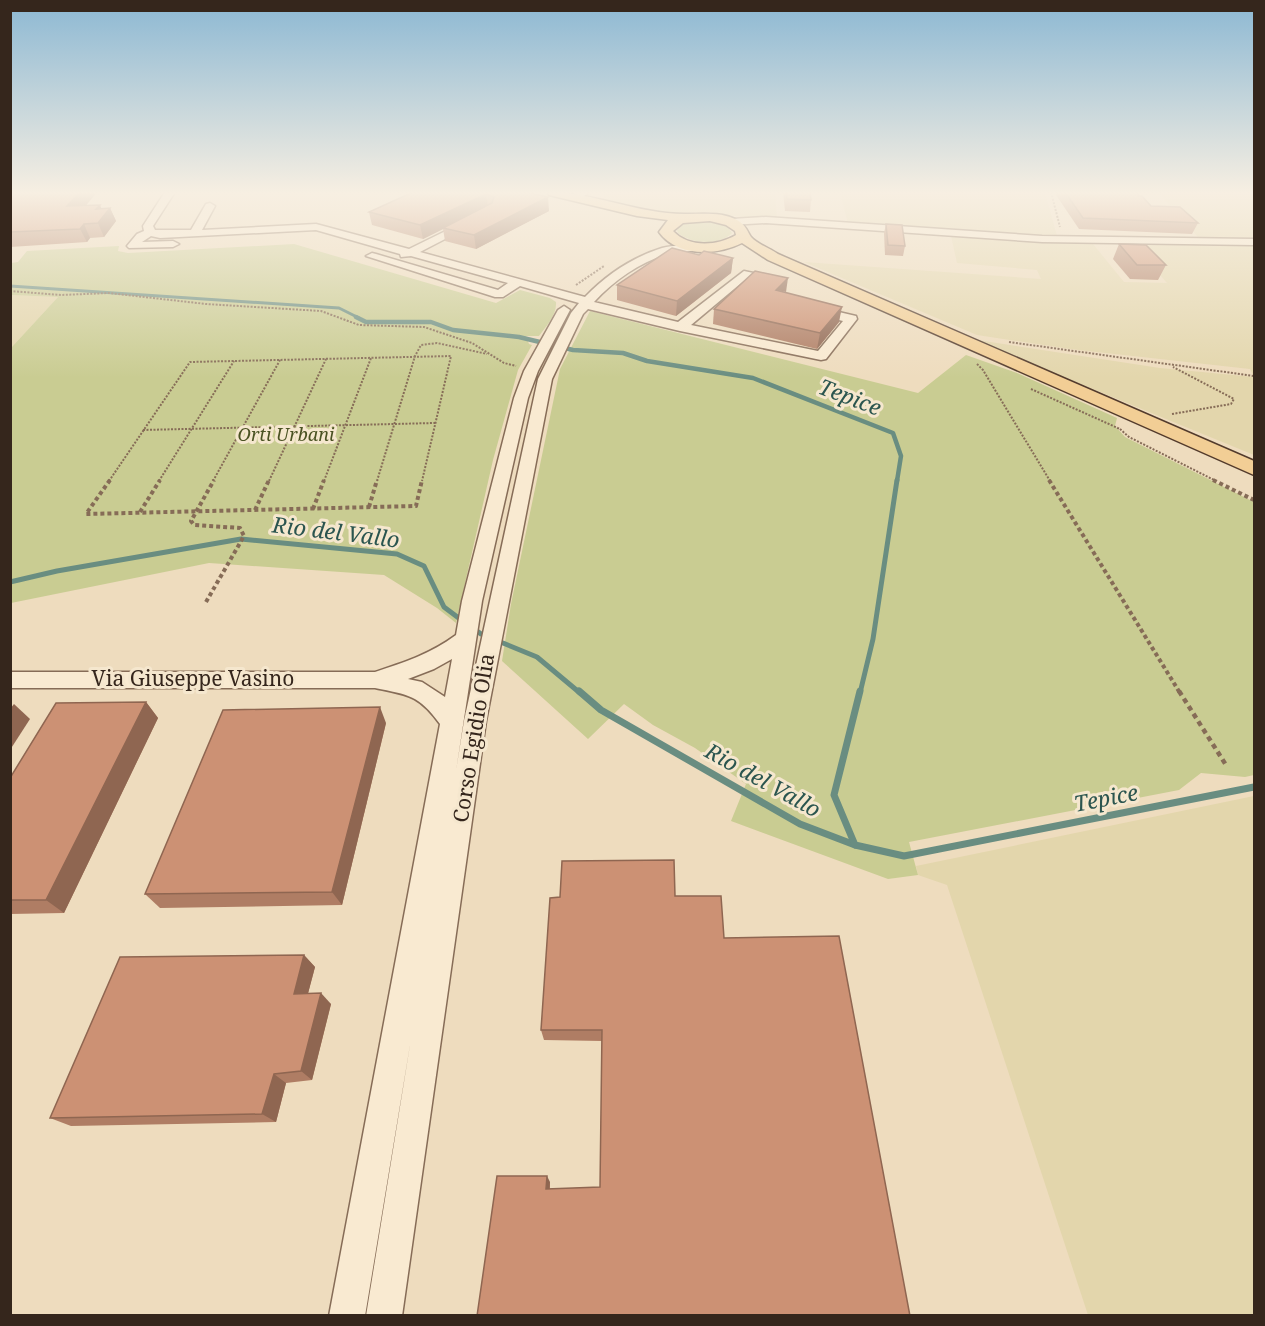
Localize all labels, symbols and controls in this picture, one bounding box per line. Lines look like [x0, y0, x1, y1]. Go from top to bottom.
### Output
water label: Tepice [815, 370, 886, 422]
park label: Orti Urbani [238, 422, 335, 446]
water label: Rio del Vallo [270, 508, 401, 554]
street label: Corso Egidio Olia [446, 651, 500, 824]
street label: Via Giuseppe Vasino [91, 664, 295, 692]
water label: Rio del Vallo [699, 735, 827, 823]
water label: Tepice [1071, 776, 1141, 818]

